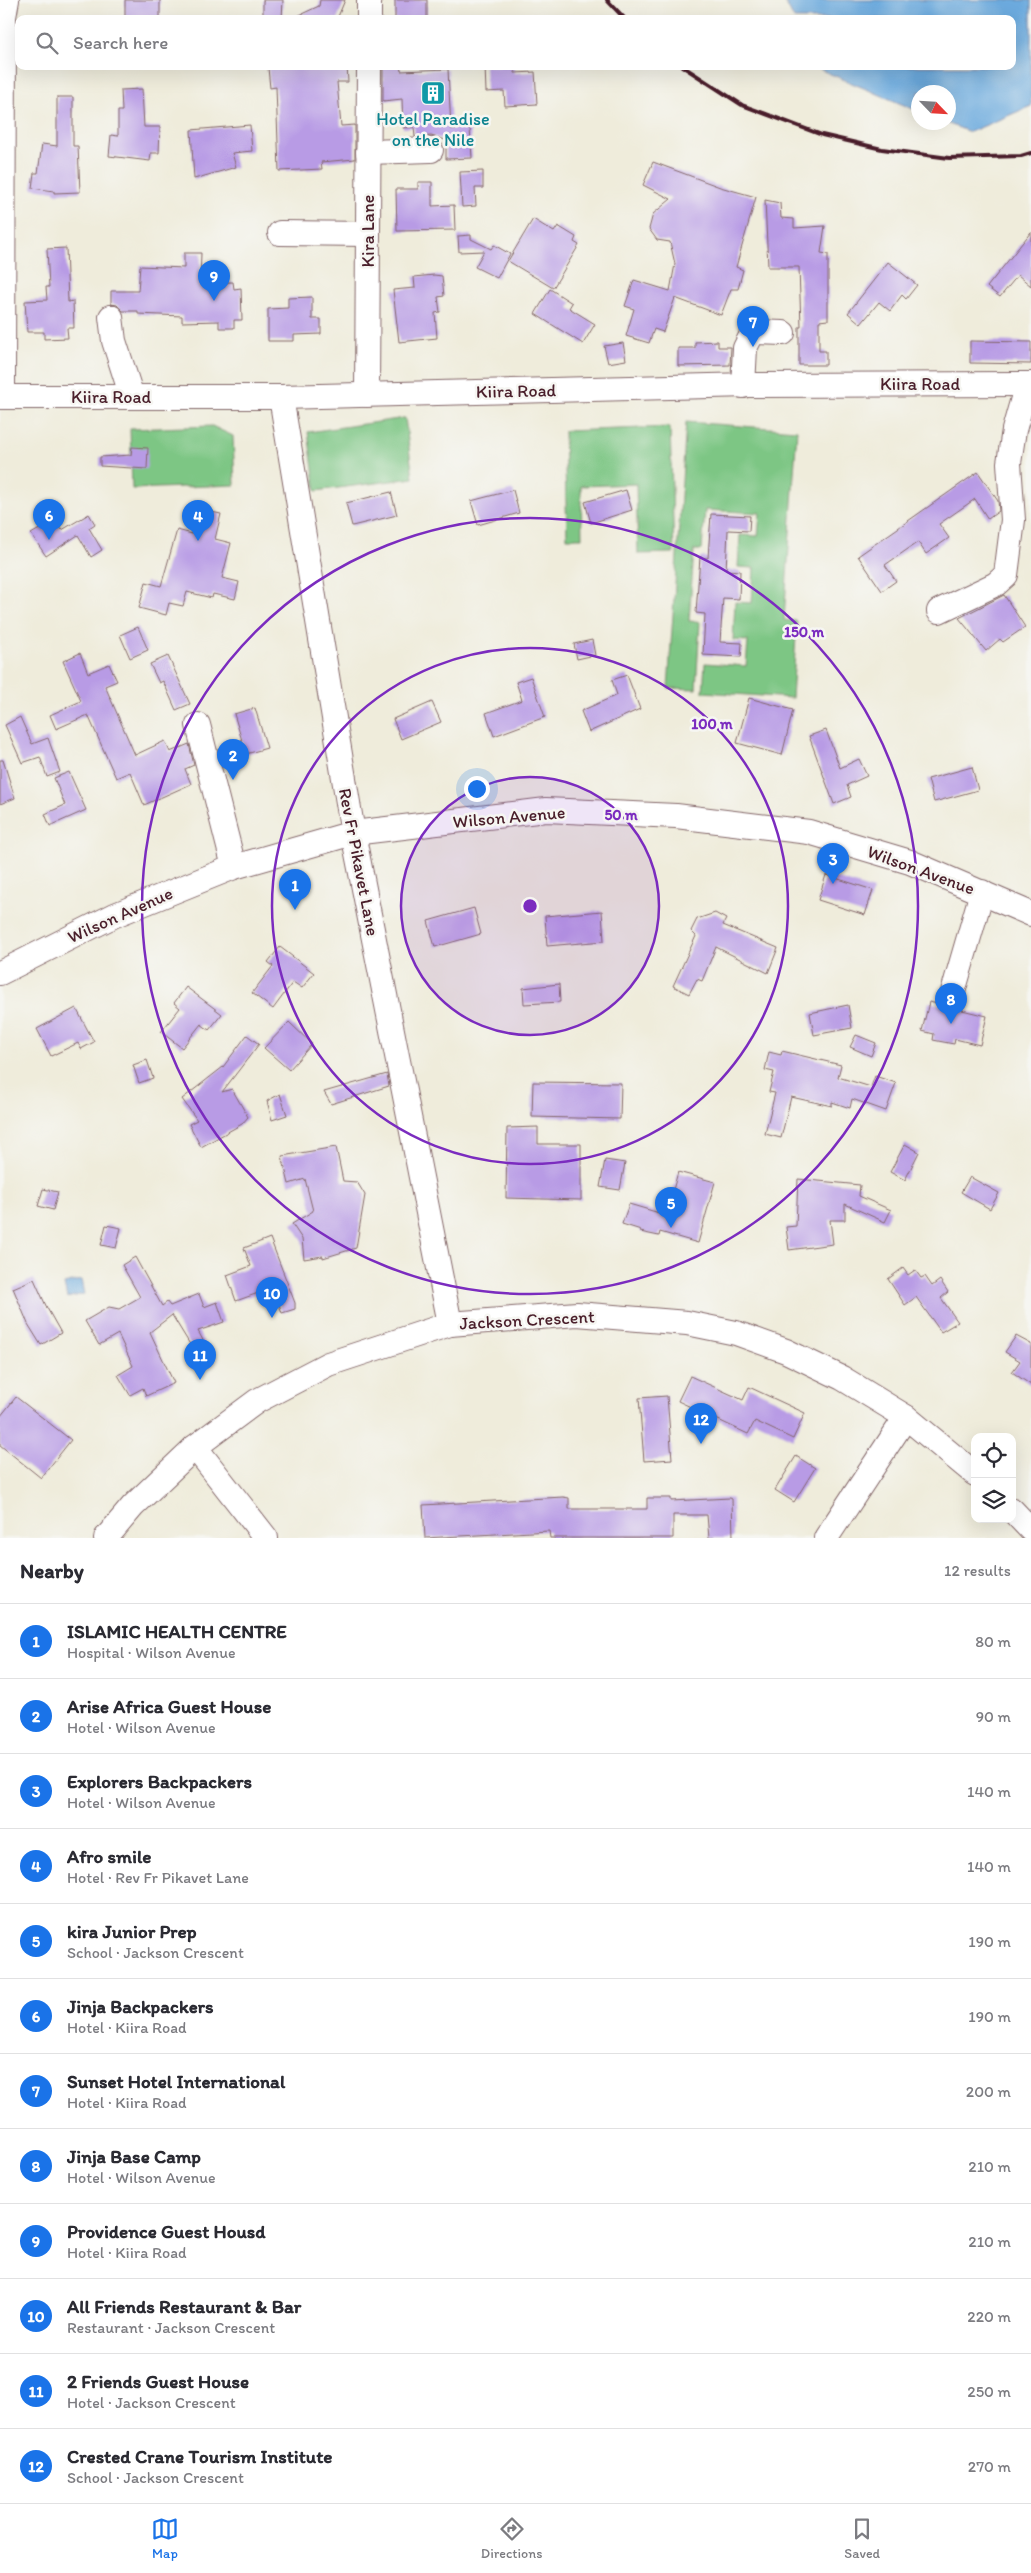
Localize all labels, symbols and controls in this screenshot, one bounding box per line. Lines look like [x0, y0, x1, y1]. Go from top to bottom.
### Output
search box [15, 15, 1016, 70]
icon: search [33, 29, 61, 57]
text: Search here [73, 31, 168, 54]
building icon: Hotel Paradise on the Nile [420, 80, 446, 106]
north arrow [911, 85, 956, 130]
place label: Hotel Paradise on the Nile [376, 108, 490, 151]
street label: Kira Lane [357, 195, 379, 267]
pin: 9 [198, 260, 230, 301]
pin: 7 [737, 306, 769, 347]
street label: Kiira Road [880, 373, 960, 395]
street label: Kiira Road [476, 379, 557, 403]
street label: Kiira Road [71, 386, 151, 408]
pin: 6 [33, 499, 65, 540]
pin: 4 [182, 500, 214, 541]
text: 150 m [784, 623, 824, 641]
text: 100 m [691, 715, 733, 733]
pin: 2 [217, 739, 249, 780]
your location [464, 776, 490, 802]
street label: Rev Fr Pikavet Lane [334, 786, 384, 938]
street label: Wilson Avenue [452, 801, 566, 833]
text: 50 m [604, 806, 638, 824]
street label: Wilson Avenue [864, 840, 978, 900]
pin: 3 [817, 843, 849, 884]
pin: 1 [279, 869, 311, 910]
street label: Wilson Avenue [64, 882, 176, 948]
centre of rings [521, 897, 539, 915]
pin: 8 [935, 983, 967, 1024]
pin: 5 [655, 1187, 687, 1228]
pin: 10 [256, 1277, 288, 1318]
street label: Jackson Crescent [459, 1305, 595, 1335]
pin: 11 [184, 1339, 216, 1380]
pin: 12 [685, 1403, 717, 1444]
map controls [971, 1433, 1016, 1523]
button: locate [971, 1433, 1016, 1478]
button: layers [971, 1478, 1016, 1523]
text: Nearby [20, 1558, 84, 1583]
text: 12 results [944, 1561, 1011, 1580]
text: ISLAMIC HEALTH CENTRE [67, 1620, 287, 1643]
text: 1 [32, 1632, 40, 1651]
text: 80 m [975, 1632, 1011, 1651]
text: Hospital · Wilson Avenue [67, 1643, 236, 1662]
text: Arise Africa Guest House [67, 1695, 271, 1718]
text: 2 [32, 1707, 40, 1726]
text: 90 m [976, 1707, 1011, 1726]
text: Hotel · Wilson Avenue [67, 1718, 216, 1737]
text: Explorers Backpackers [67, 1770, 252, 1793]
text: 3 [32, 1782, 40, 1801]
text: 140 m [967, 1782, 1011, 1801]
text: Hotel · Wilson Avenue [67, 1793, 216, 1812]
text: Afro smile [67, 1845, 151, 1868]
text: 4 [31, 1857, 41, 1876]
text: 140 m [967, 1857, 1011, 1876]
text: Hotel · Rev Fr Pikavet Lane [67, 1868, 249, 1887]
text: kira Junior Prep [67, 1920, 197, 1943]
text: 5 [32, 1932, 40, 1951]
text: 190 m [968, 1932, 1011, 1951]
text: School · Jackson Crescent [67, 1943, 244, 1962]
text: Jinja Backpackers [67, 1995, 214, 2018]
text: 6 [32, 2007, 40, 2026]
text: 190 m [968, 2007, 1011, 2026]
text: Hotel · Kiira Road [67, 2018, 187, 2037]
text: Sunset Hotel International [67, 2070, 285, 2093]
text: 7 [32, 2082, 40, 2101]
text: 200 m [966, 2082, 1011, 2101]
text: Hotel · Kiira Road [67, 2093, 187, 2112]
text: Jinja Base Camp [67, 2145, 201, 2168]
text: 8 [32, 2157, 40, 2176]
text: 210 m [968, 2157, 1011, 2176]
text: Hotel · Wilson Avenue [67, 2168, 216, 2187]
text: Providence Guest Housd [67, 2220, 266, 2243]
text: 9 [32, 2232, 40, 2251]
text: 210 m [968, 2232, 1011, 2251]
text: Hotel · Kiira Road [67, 2243, 187, 2262]
text: All Friends Restaurant & Bar [67, 2295, 301, 2318]
text: 10 [27, 2307, 45, 2326]
text: 220 m [967, 2307, 1011, 2326]
text: Restaurant · Jackson Crescent [67, 2318, 275, 2337]
text: 2 Friends Guest House [67, 2370, 249, 2393]
text: 11 [29, 2382, 43, 2401]
text: 250 m [967, 2382, 1011, 2401]
text: Hotel · Jackson Crescent [67, 2393, 236, 2412]
text: Crested Crane Tourism Institute [67, 2445, 332, 2468]
text: 12 [28, 2457, 44, 2476]
text: 270 m [968, 2457, 1011, 2476]
text: School · Jackson Crescent [67, 2468, 244, 2487]
tab: Map [151, 2515, 179, 2562]
tab: Directions [481, 2515, 542, 2562]
tab: Saved [844, 2515, 880, 2562]

